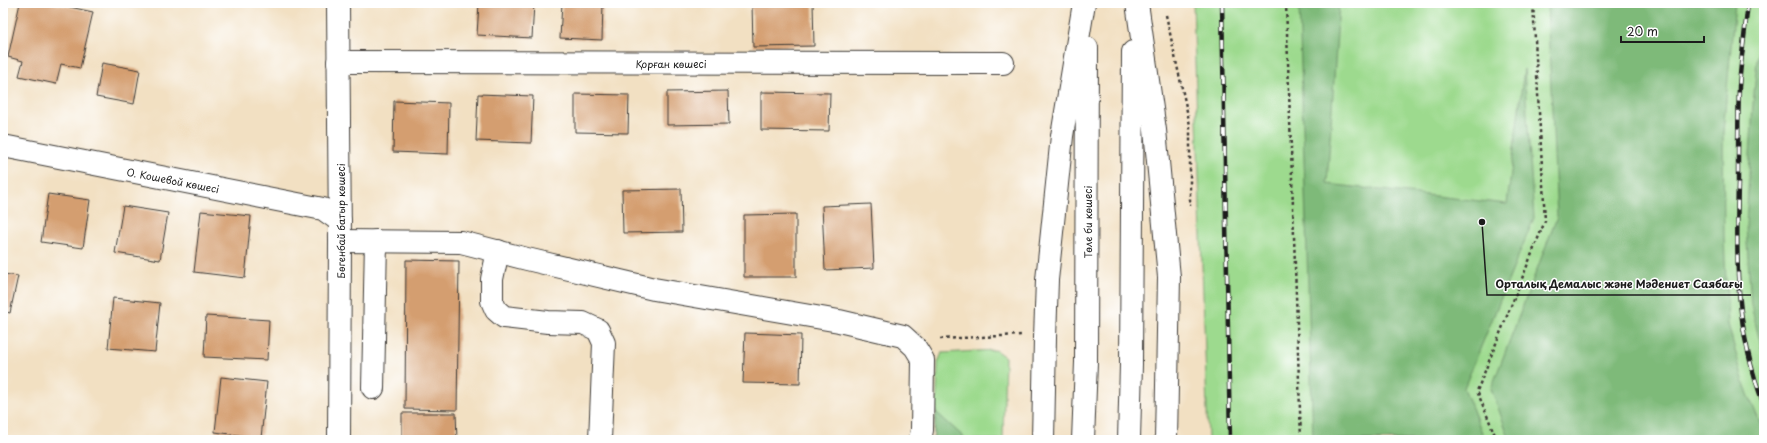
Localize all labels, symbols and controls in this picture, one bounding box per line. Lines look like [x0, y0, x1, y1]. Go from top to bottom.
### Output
scale bar [1621, 18, 1704, 44]
text: 20 m [1627, 22, 1658, 40]
street label: Қорған көшесі [635, 56, 707, 71]
street label: Бөгенбай батыр көшесі [333, 163, 348, 279]
street label: О. Кошевой көшесі [125, 164, 221, 196]
street label: Төле би көшесі [1080, 186, 1095, 258]
callout: Орталық Демалыс және Мәдениет Саябағы [1487, 272, 1751, 295]
text: Орталық Демалыс және Мәдениет Саябағы [1496, 275, 1743, 292]

